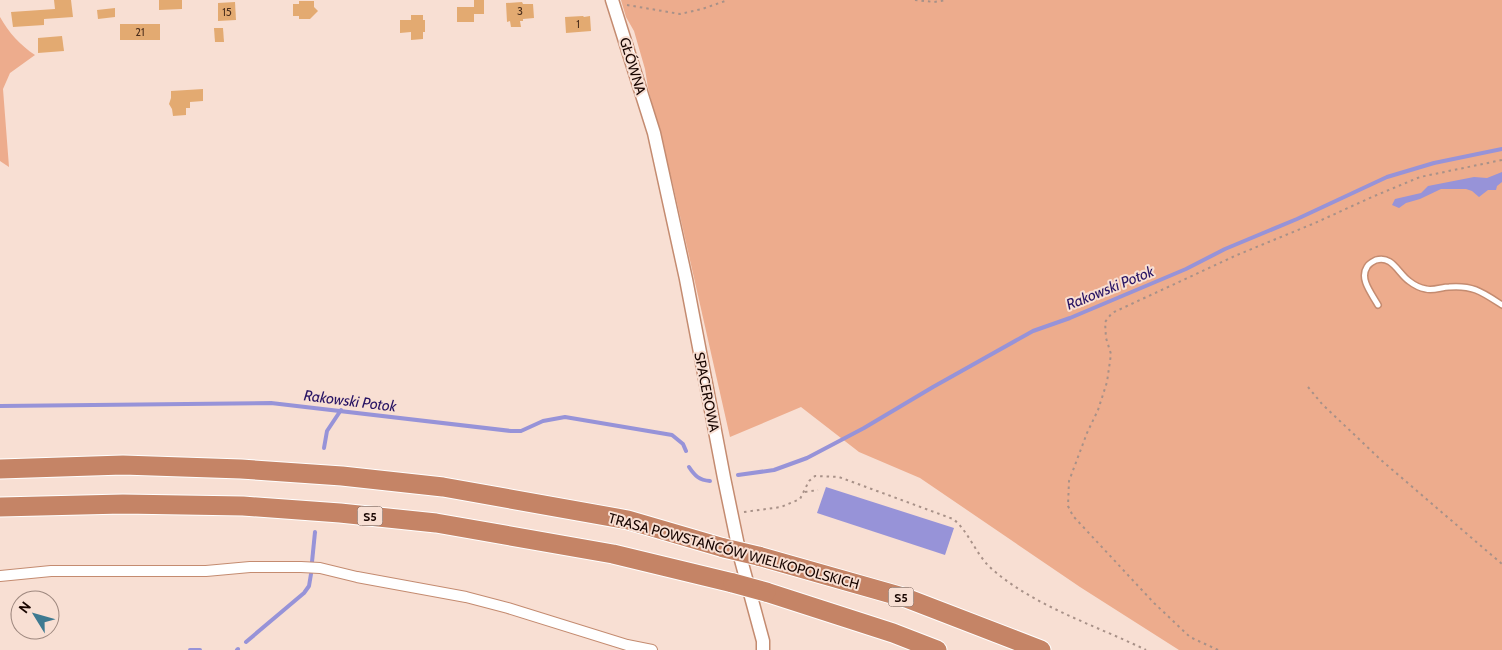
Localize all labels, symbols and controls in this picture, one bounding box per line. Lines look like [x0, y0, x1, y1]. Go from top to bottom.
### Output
house number: 3 [517, 4, 523, 18]
house number: 15 [222, 5, 232, 19]
house number: 1 [576, 17, 580, 31]
house number: 21 [135, 25, 145, 39]
street label: GŁÓWNA [616, 35, 650, 97]
water label: Rakowski Potok [1064, 262, 1157, 314]
street label: SPACEROWA [690, 351, 724, 434]
water label: Rakowski Potok [303, 386, 398, 416]
road number: S5 [358, 506, 382, 526]
street label: TRASA POWSTAŃCÓW WIELKOPOLSKICH [607, 509, 861, 593]
road number: S5 [888, 588, 914, 606]
north arrow [10, 590, 60, 640]
text: N [14, 598, 35, 617]

